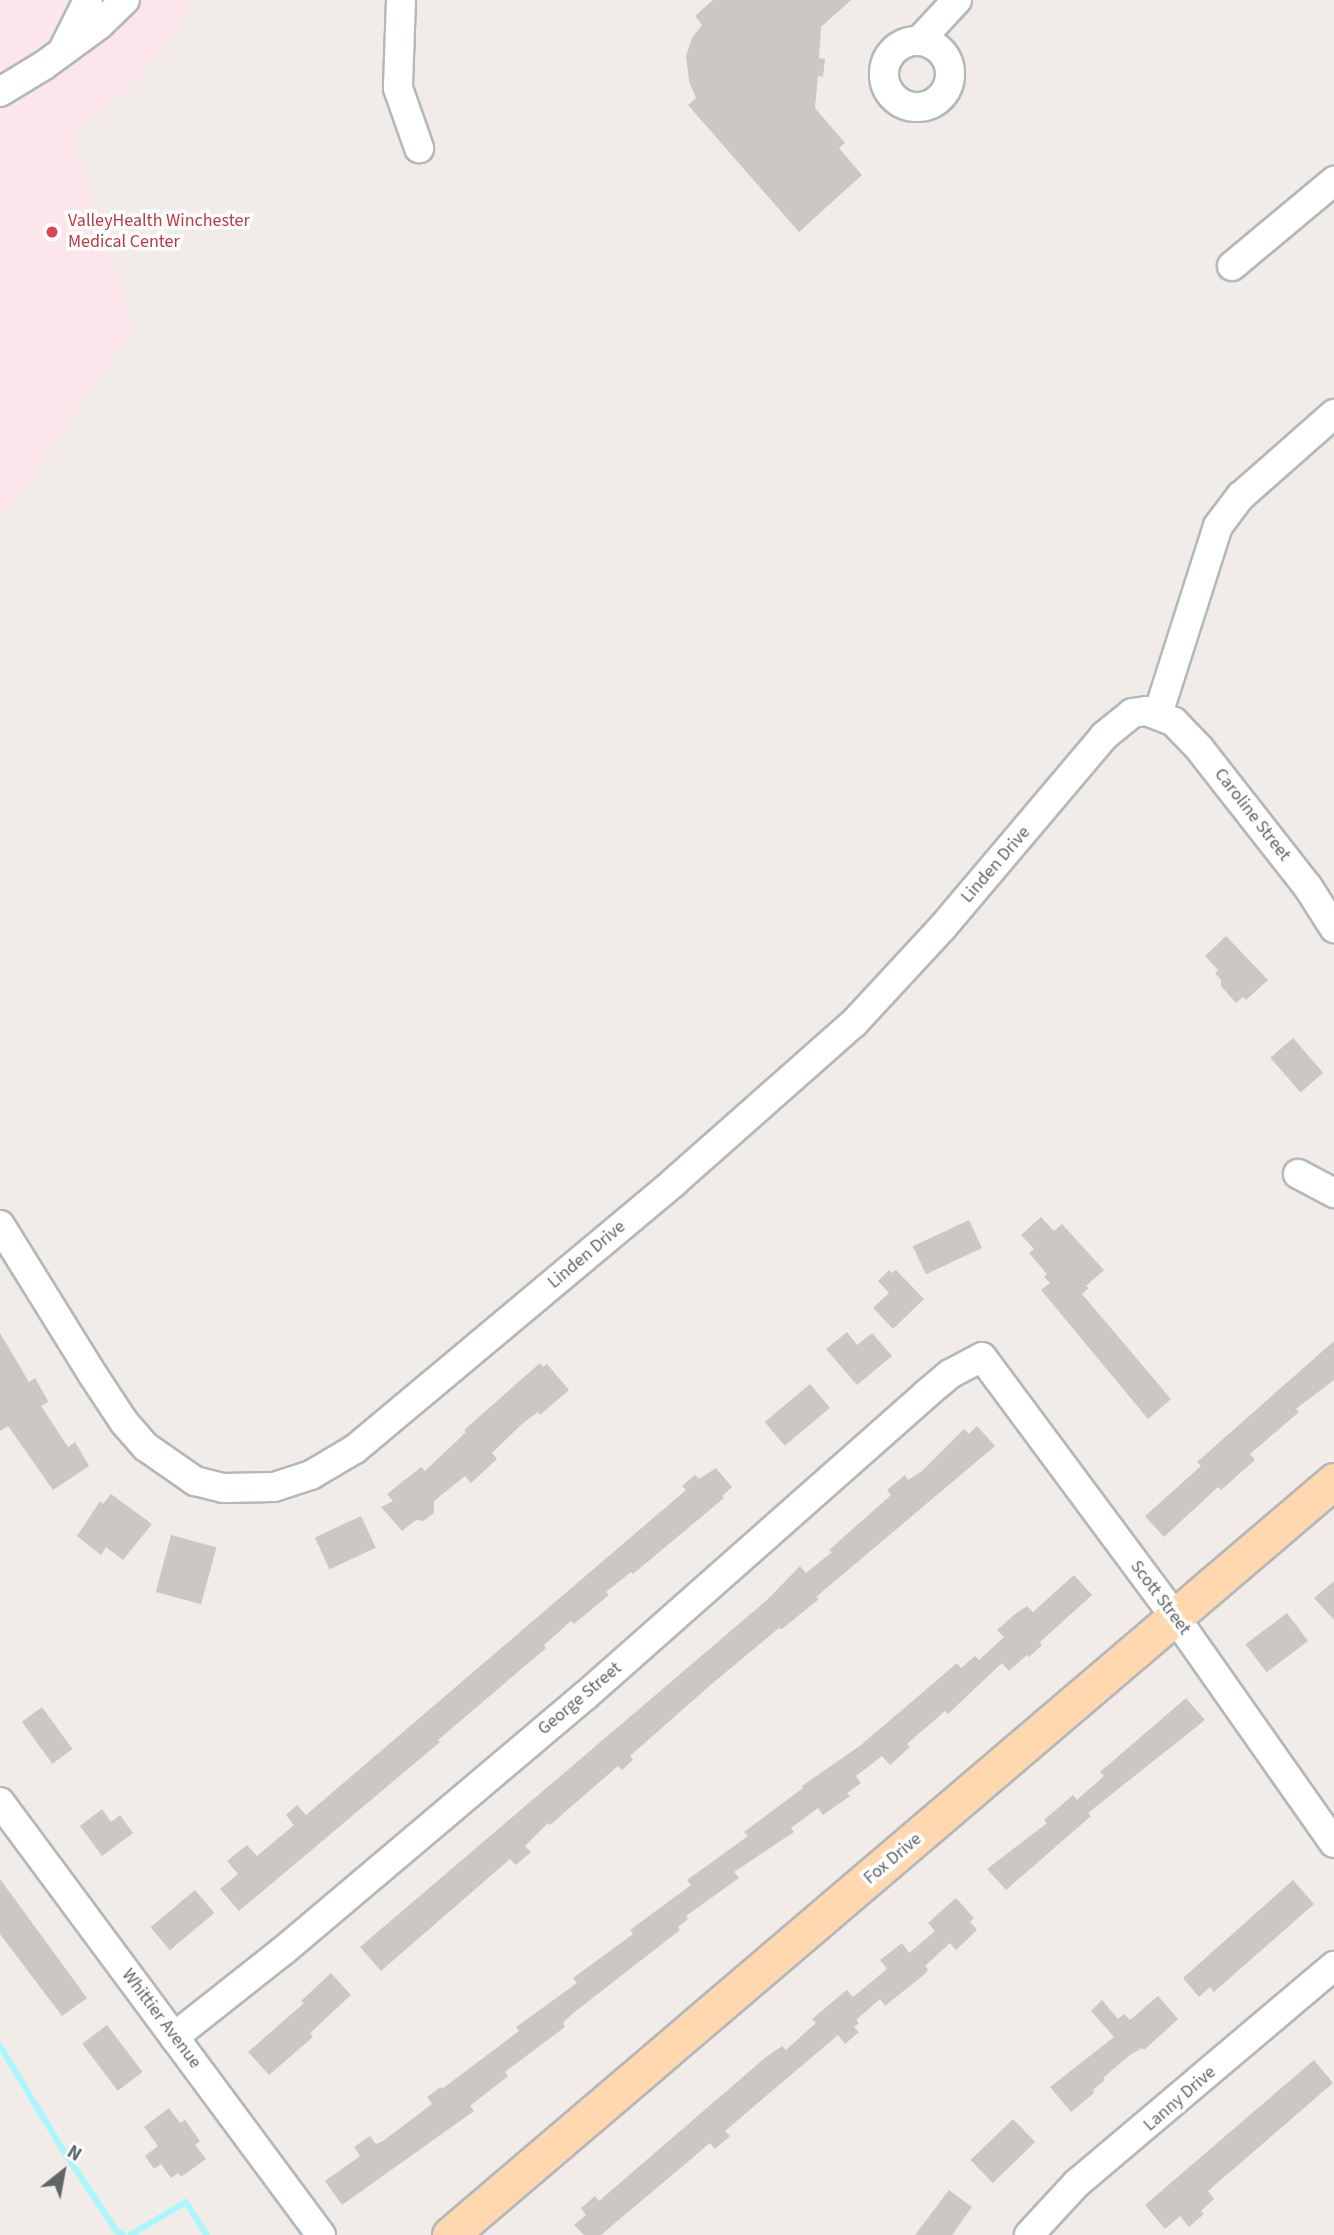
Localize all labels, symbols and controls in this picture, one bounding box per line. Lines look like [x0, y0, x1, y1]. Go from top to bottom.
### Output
place label: ValleyHealth Winchester Medical Center [68, 211, 250, 254]
marker: ValleyHealth Winchester Medical Center [42, 222, 62, 242]
street label: Caroline Street [1209, 764, 1295, 866]
street label: Linden Drive [957, 822, 1035, 908]
street label: Linden Drive [544, 1216, 630, 1294]
street label: Scott Street [1125, 1557, 1195, 1639]
street label: George Street [534, 1658, 626, 1740]
street label: Fox Drive [860, 1829, 926, 1889]
street label: Whittier Avenue [117, 1965, 205, 2073]
street label: Lanny Drive [1140, 2062, 1220, 2136]
north arrow [28, 2137, 98, 2207]
text: N [62, 2139, 86, 2168]

